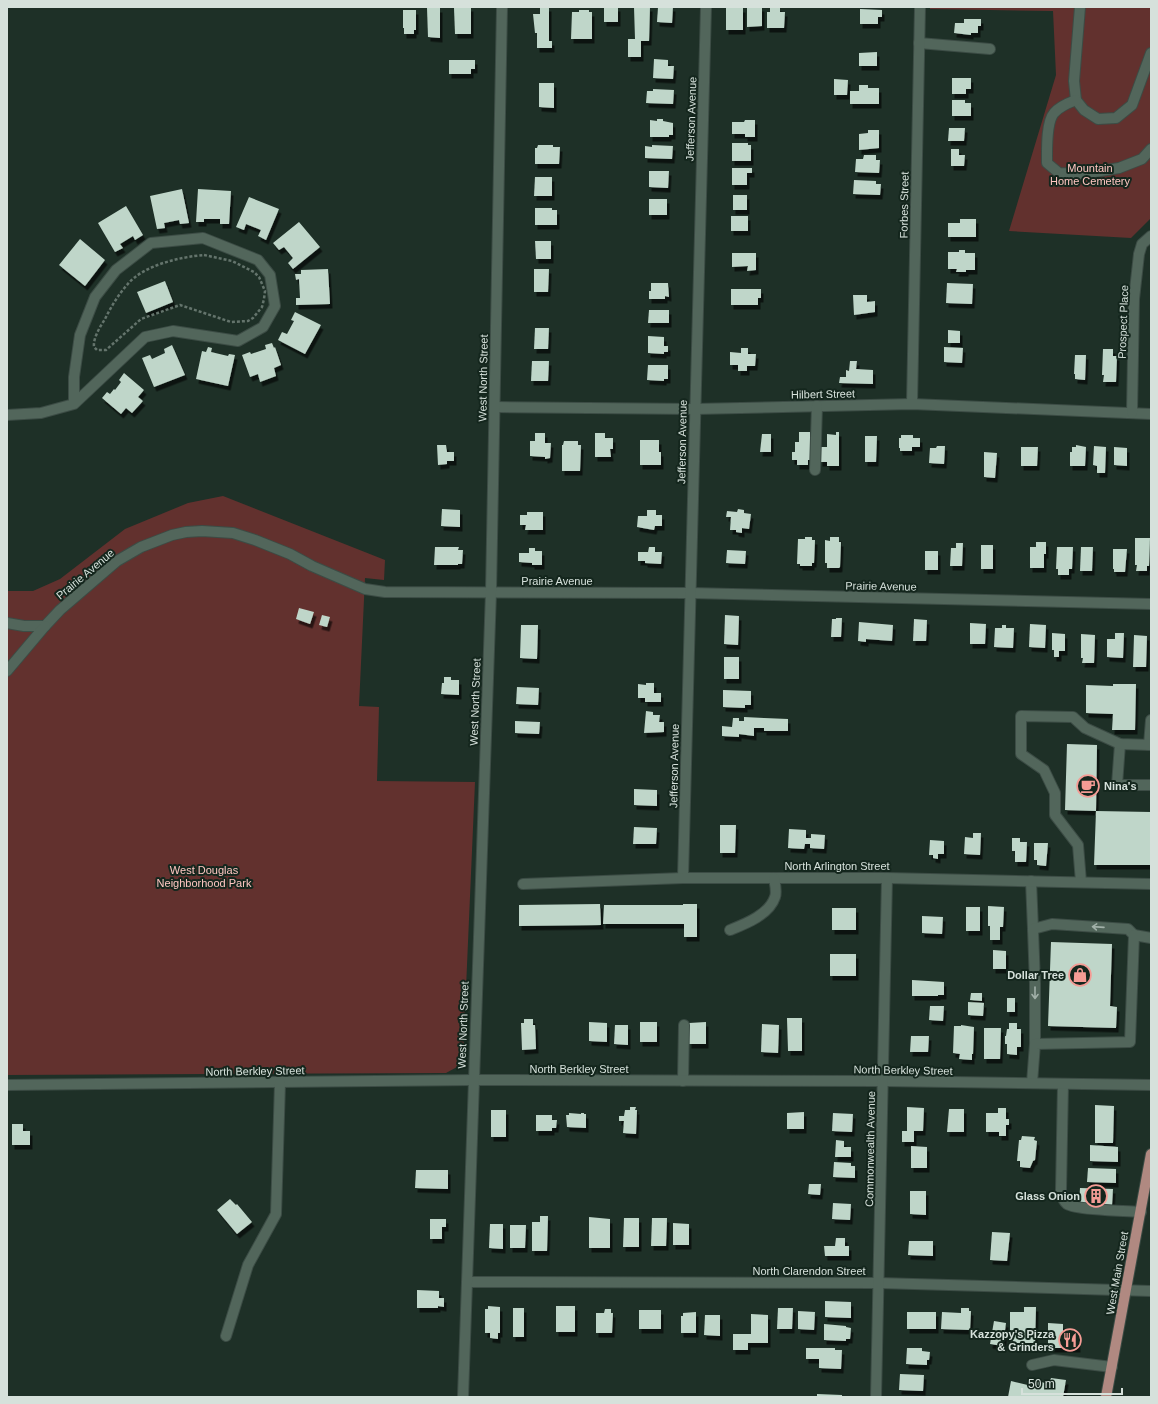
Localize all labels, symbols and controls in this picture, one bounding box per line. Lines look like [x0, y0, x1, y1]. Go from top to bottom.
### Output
street label: Jefferson Avenue [684, 77, 698, 161]
park label: Mountain Home Cemetery [1050, 162, 1131, 187]
street label: Forbes Street [897, 172, 911, 238]
street label: Prospect Place [1116, 285, 1130, 359]
street label: West North Street [476, 334, 490, 422]
street label: Hilbert Street [791, 387, 855, 401]
street label: Jefferson Avenue [675, 400, 689, 484]
street label: Prairie Avenue [54, 546, 116, 602]
street label: Prairie Avenue [521, 575, 593, 587]
street label: Prairie Avenue [845, 579, 917, 593]
street label: West North Street [467, 658, 483, 746]
street label: Jefferson Avenue [667, 724, 681, 808]
cafe icon: Nina's [1075, 773, 1101, 799]
place label: Nina's [1104, 780, 1137, 792]
street label: North Arlington Street [784, 860, 890, 872]
park label: West Douglas Neighborhood Park [157, 864, 252, 889]
one-way arrow [1092, 923, 1105, 930]
shop icon: Dollar Tree [1067, 962, 1093, 988]
place label: Dollar Tree [1007, 969, 1064, 981]
street label: West North Street [455, 981, 471, 1069]
one-way arrow [1031, 986, 1039, 999]
street label: North Berkley Street [529, 1063, 629, 1075]
street label: North Berkley Street [853, 1063, 953, 1077]
street label: North Berkley Street [205, 1064, 305, 1078]
street label: Commonwealth Avenue [863, 1091, 877, 1207]
building icon: Glass Onion [1083, 1183, 1109, 1209]
place label: Glass Onion [1015, 1190, 1080, 1202]
street label: West Main Street [1104, 1231, 1130, 1315]
street label: North Clarendon Street [752, 1265, 866, 1277]
restaurant icon: Kazzopy's Pizza & Grinders [1057, 1327, 1083, 1353]
place label: Kazzopy's Pizza & Grinders [970, 1328, 1055, 1353]
scale bar [1022, 1370, 1122, 1396]
text: 50 m [1028, 1377, 1055, 1391]

